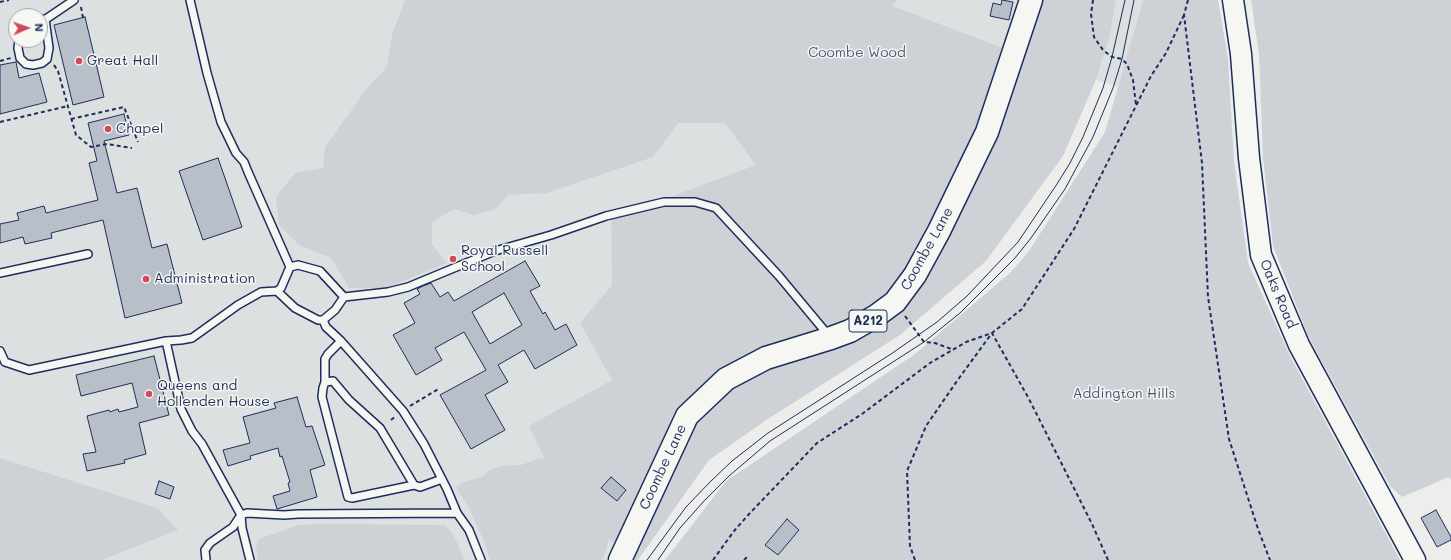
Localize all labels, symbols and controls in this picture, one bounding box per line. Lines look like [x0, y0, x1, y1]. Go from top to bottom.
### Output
north arrow [8, 8, 48, 48]
text: N [32, 23, 47, 32]
park label: Coombe Wood [808, 45, 906, 61]
place label: Great Hall [87, 53, 158, 69]
marker: Great Hall [74, 56, 84, 66]
place label: Chapel [116, 121, 163, 137]
marker: Chapel [103, 124, 113, 134]
street label: Coombe Lane [897, 205, 957, 293]
place label: Royal Russell School [461, 243, 548, 276]
marker: Royal Russell School [448, 254, 458, 264]
street label: Oaks Road [1256, 257, 1300, 331]
place label: Administration [154, 271, 255, 287]
marker: Administration [141, 274, 151, 284]
road number: A212 [849, 310, 887, 332]
place label: Queens and Hollenden House [157, 378, 270, 410]
park label: Addington Hills [1073, 386, 1175, 402]
marker: Queens and Hollenden House [144, 389, 154, 399]
street label: Coombe Lane [636, 422, 690, 512]

